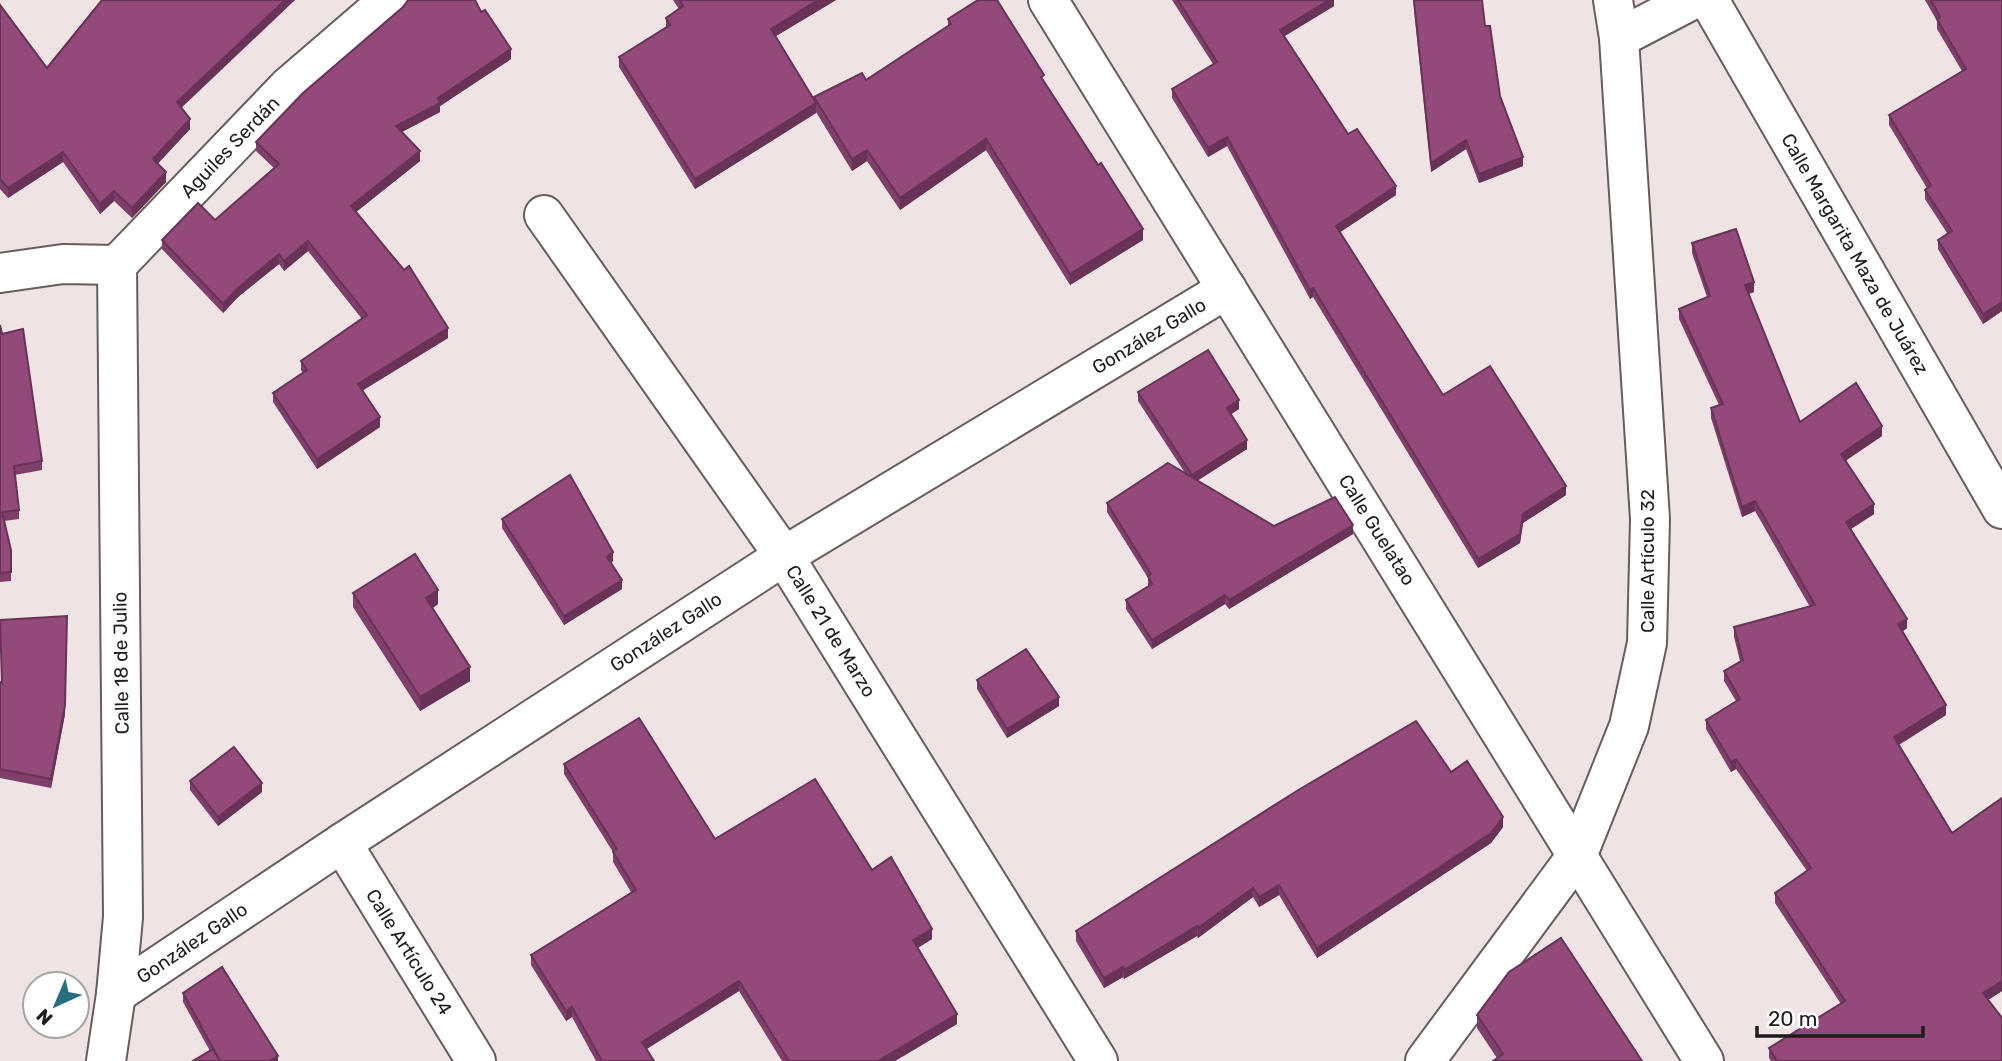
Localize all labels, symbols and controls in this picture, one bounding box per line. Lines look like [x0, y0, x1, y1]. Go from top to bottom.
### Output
street label: Aguiles Serdán [176, 91, 284, 203]
street label: Calle Margarita Maza de Juárez [1776, 129, 1934, 379]
street label: González Gallo [1088, 293, 1210, 379]
street label: Calle Guelatao [1334, 470, 1420, 590]
street label: Calle Artículo 32 [1636, 489, 1659, 633]
street label: Calle 21 de Marzo [781, 561, 881, 701]
street label: González Gallo [606, 587, 726, 677]
street label: Calle 18 de Julio [108, 591, 134, 735]
street label: Calle Artículo 24 [361, 885, 457, 1019]
street label: González Gallo [132, 897, 252, 989]
north arrow [21, 970, 91, 1040]
scale bar [1757, 995, 1923, 1038]
text: N [32, 1004, 57, 1030]
text: 20 m [1768, 1006, 1817, 1031]

